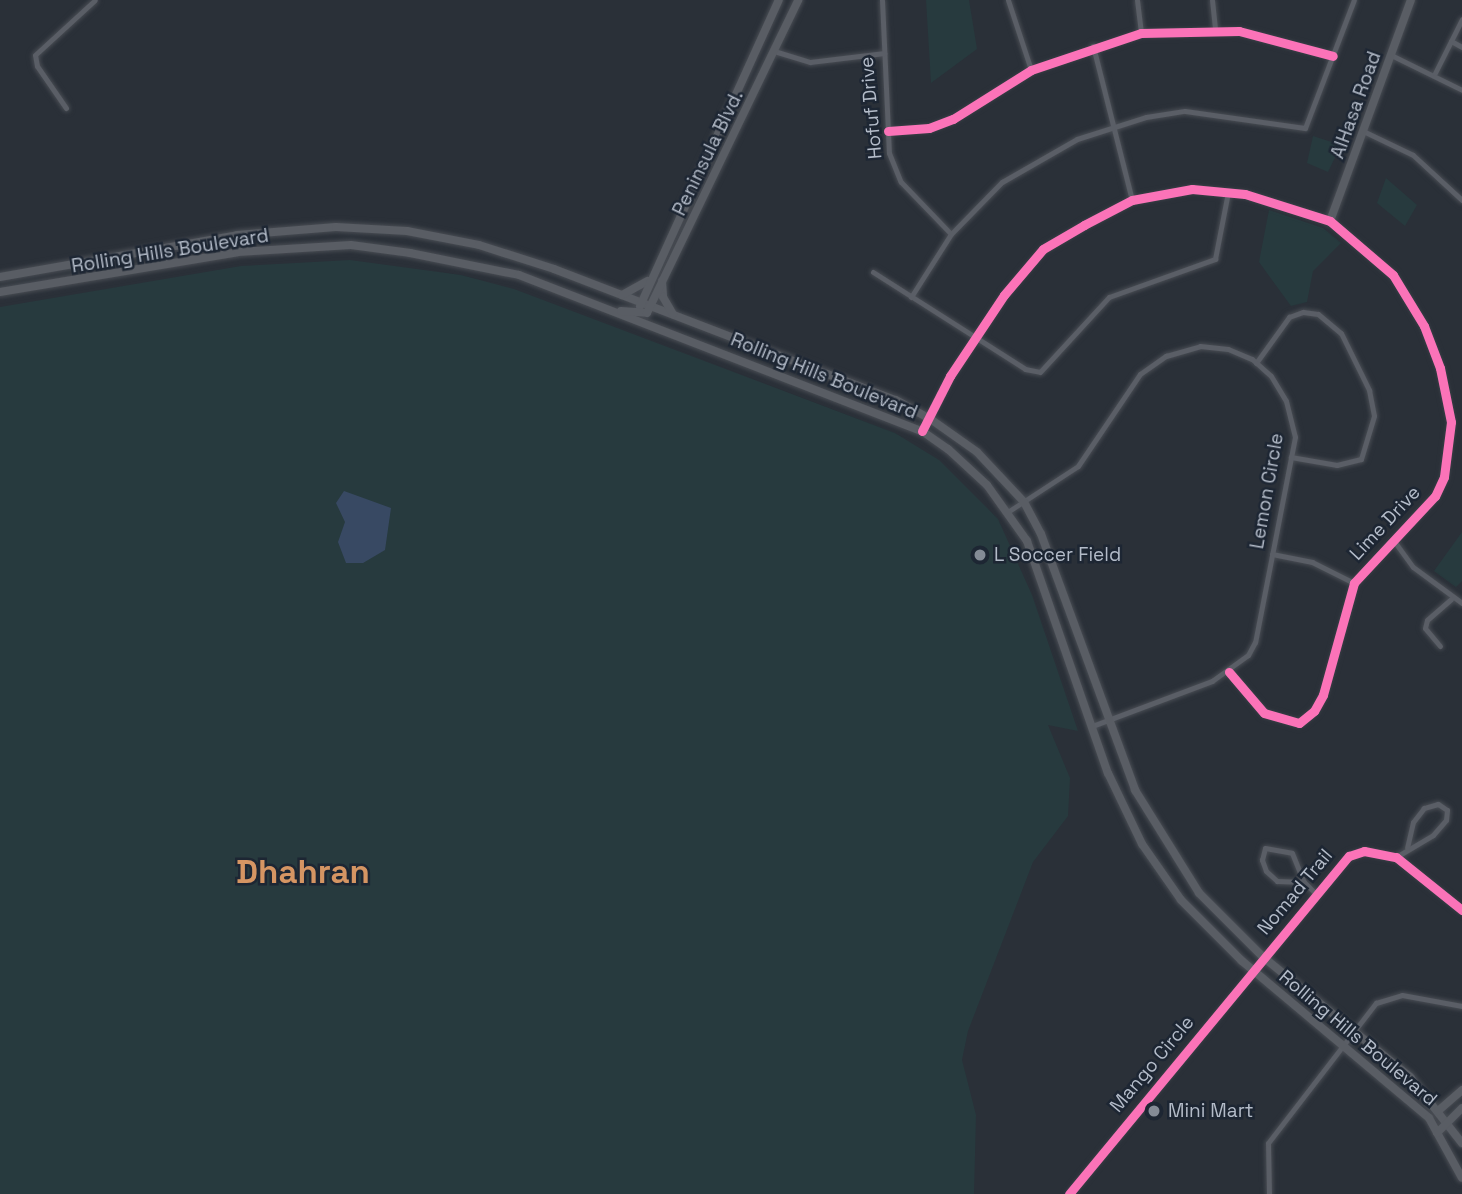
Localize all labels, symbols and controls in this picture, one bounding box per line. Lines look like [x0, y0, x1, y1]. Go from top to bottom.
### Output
street label: AlHasa Road [1326, 48, 1386, 162]
street label: Hofuf Drive [855, 56, 887, 160]
street label: Peninsula Blvd. [668, 87, 748, 219]
street label: Rolling Hills Boulevard [70, 224, 270, 278]
street label: Rolling Hills Boulevard [727, 328, 921, 424]
street label: Lemon Circle [1246, 431, 1288, 551]
street label: Lime Drive [1345, 481, 1425, 565]
place label: L Soccer Field [994, 544, 1122, 566]
marker: L Soccer Field [972, 547, 988, 563]
street label: Nomad Trail [1252, 844, 1338, 940]
district label: Dhahran [236, 853, 370, 893]
street label: Rolling Hills Boulevard [1274, 965, 1442, 1111]
street label: Mango Circle [1105, 1011, 1199, 1117]
place label: Mini Mart [1168, 1100, 1254, 1122]
marker: Mini Mart [1146, 1103, 1162, 1119]

